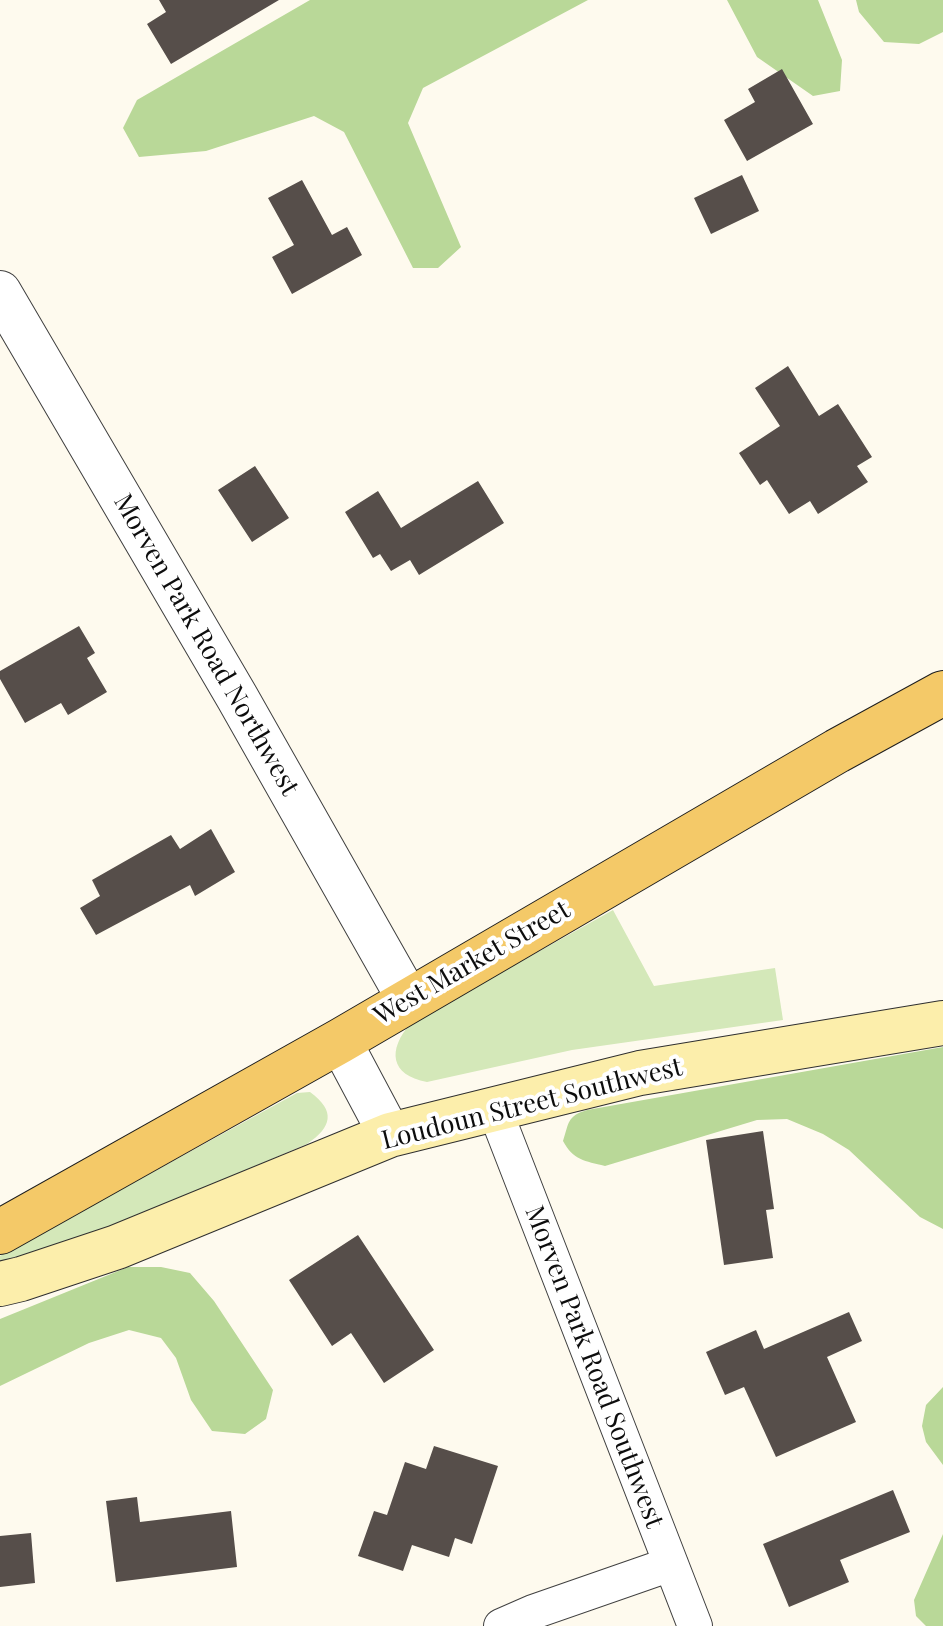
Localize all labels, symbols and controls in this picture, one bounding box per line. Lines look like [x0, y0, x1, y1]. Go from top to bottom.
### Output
street label: Morven Park Road Northwest [107, 489, 305, 801]
street label: West Market Street [369, 894, 575, 1032]
street label: Loudoun Street Southwest [378, 1052, 686, 1156]
street label: Morven Park Road Southwest [518, 1202, 670, 1532]

